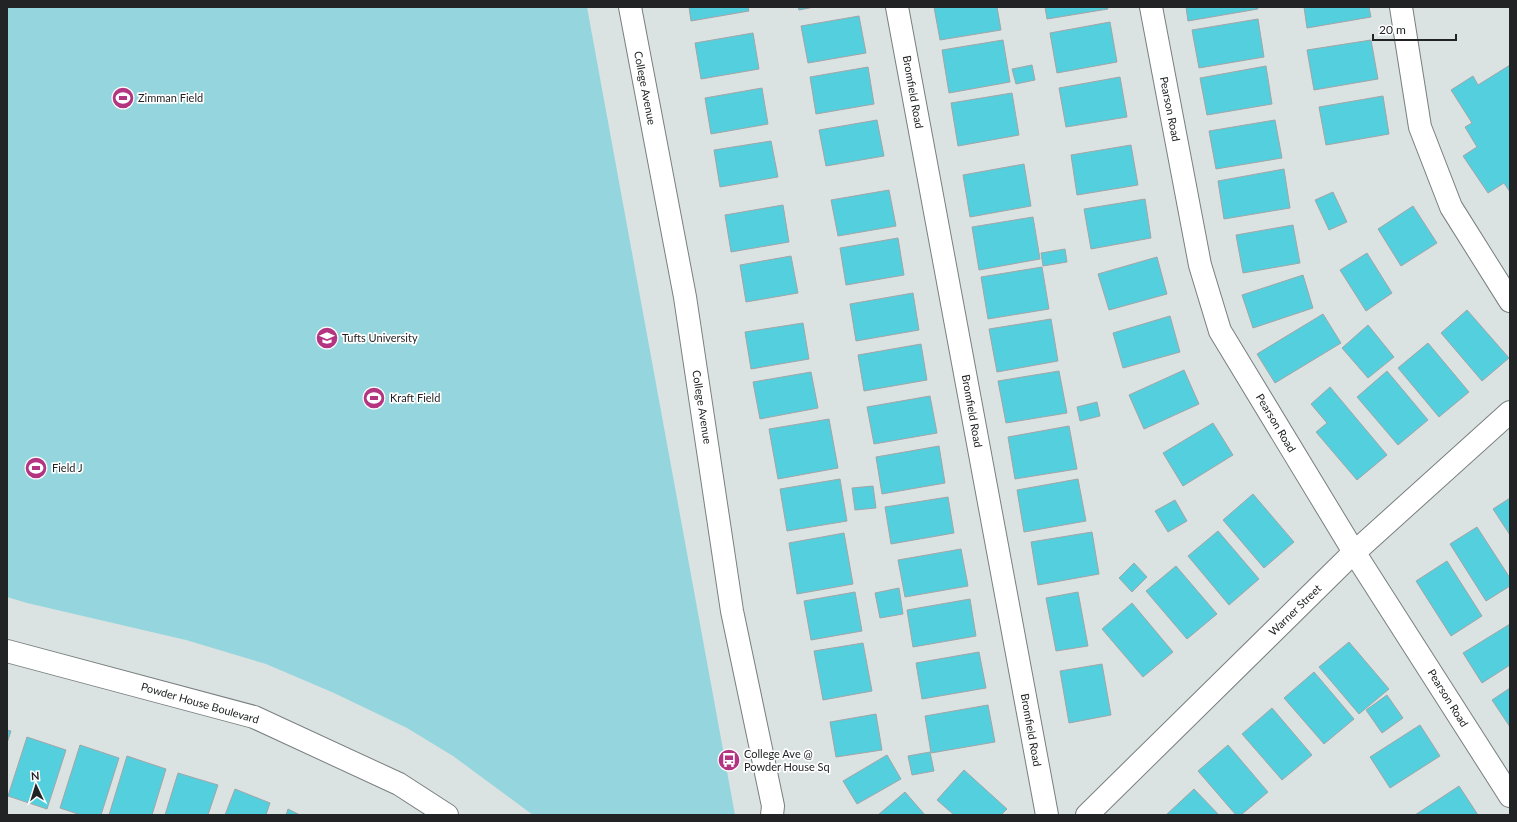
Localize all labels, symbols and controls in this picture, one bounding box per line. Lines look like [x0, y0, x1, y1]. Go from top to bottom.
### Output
scale bar [1373, 16, 1456, 42]
text: 20 m [1379, 22, 1406, 37]
street label: College Avenue [632, 50, 659, 126]
street label: Bromfield Road [901, 54, 926, 130]
street label: Pearson Road [1158, 75, 1183, 143]
sports icon: Zimman Field [110, 85, 136, 111]
place label: Zimman Field [138, 91, 203, 104]
school or university icon: Tufts University [314, 325, 340, 351]
place label: Tufts University [342, 331, 418, 344]
street label: College Avenue [690, 369, 715, 445]
street label: Bromfield Road [960, 373, 985, 449]
sports icon: Kraft Field [361, 385, 387, 411]
place label: Kraft Field [390, 391, 440, 404]
street label: Pearson Road [1254, 391, 1299, 454]
sports icon: Field J [23, 455, 49, 481]
place label: Field J [52, 461, 83, 474]
street label: Warner Street [1266, 581, 1324, 638]
street label: Pearson Road [1425, 666, 1471, 729]
street label: Powder House Boulevard [140, 679, 261, 726]
street label: Bromfield Road [1019, 692, 1044, 768]
bus stop icon: College Ave @ Powder House Sq [716, 747, 742, 773]
place label: College Ave @ Powder House Sq [744, 747, 830, 773]
north arrow [16, 766, 56, 806]
text: N [31, 769, 40, 782]

